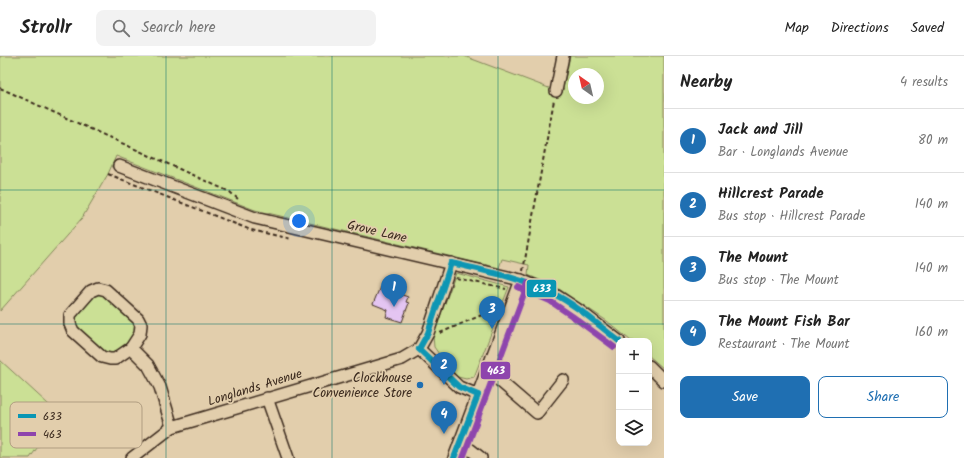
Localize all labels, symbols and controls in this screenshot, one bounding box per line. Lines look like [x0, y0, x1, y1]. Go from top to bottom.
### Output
search box [96, 10, 376, 46]
text: Strollr [20, 13, 72, 43]
text: Search here [142, 16, 216, 40]
icon: search [110, 17, 132, 39]
text: Map [784, 17, 809, 39]
text: Directions [831, 17, 889, 39]
text: Saved [911, 17, 944, 39]
north arrow [568, 68, 604, 104]
text: Nearby [680, 69, 732, 96]
text: 4 results [900, 72, 948, 93]
text: Jack and Jill [718, 118, 802, 142]
text: 1 [691, 130, 695, 151]
text: 80 m [918, 130, 948, 151]
text: Bar · Longlands Avenue [718, 142, 848, 163]
text: Hillcrest Parade [718, 182, 824, 206]
text: 2 [689, 194, 697, 215]
text: 140 m [915, 194, 948, 215]
text: Bus stop · Hillcrest Parade [718, 206, 865, 227]
your location [289, 211, 309, 231]
street label: Grove Lane [345, 215, 409, 249]
text: The Mount [718, 246, 788, 270]
text: 3 [689, 258, 697, 279]
text: 140 m [915, 258, 948, 279]
text: Bus stop · The Mount [718, 270, 839, 291]
pin: 1 [381, 274, 407, 307]
line badge: 633 [526, 279, 557, 298]
text: 633 [533, 280, 551, 298]
pin: 3 [479, 296, 505, 329]
text: The Mount Fish Bar [718, 310, 850, 334]
text: 4 [689, 322, 697, 343]
text: 160 m [915, 322, 948, 343]
text: Restaurant · The Mount [718, 334, 850, 355]
map controls [616, 338, 652, 446]
button: + [616, 338, 652, 374]
pin: 2 [431, 352, 457, 385]
line badge: 463 [480, 361, 511, 380]
text: 463 [487, 362, 505, 380]
street label: Longlands Avenue [205, 364, 305, 412]
place label: Clockhouse Convenience Store [312, 368, 412, 404]
button: − [616, 374, 652, 410]
button: Save [680, 376, 810, 418]
button: Share [818, 376, 948, 418]
marker: Clockhouse Convenience Store [415, 380, 425, 390]
pin: 4 [431, 401, 457, 434]
legend [10, 402, 142, 448]
text: 633 [43, 408, 62, 426]
button: layers [616, 410, 652, 446]
text: 463 [43, 426, 61, 444]

